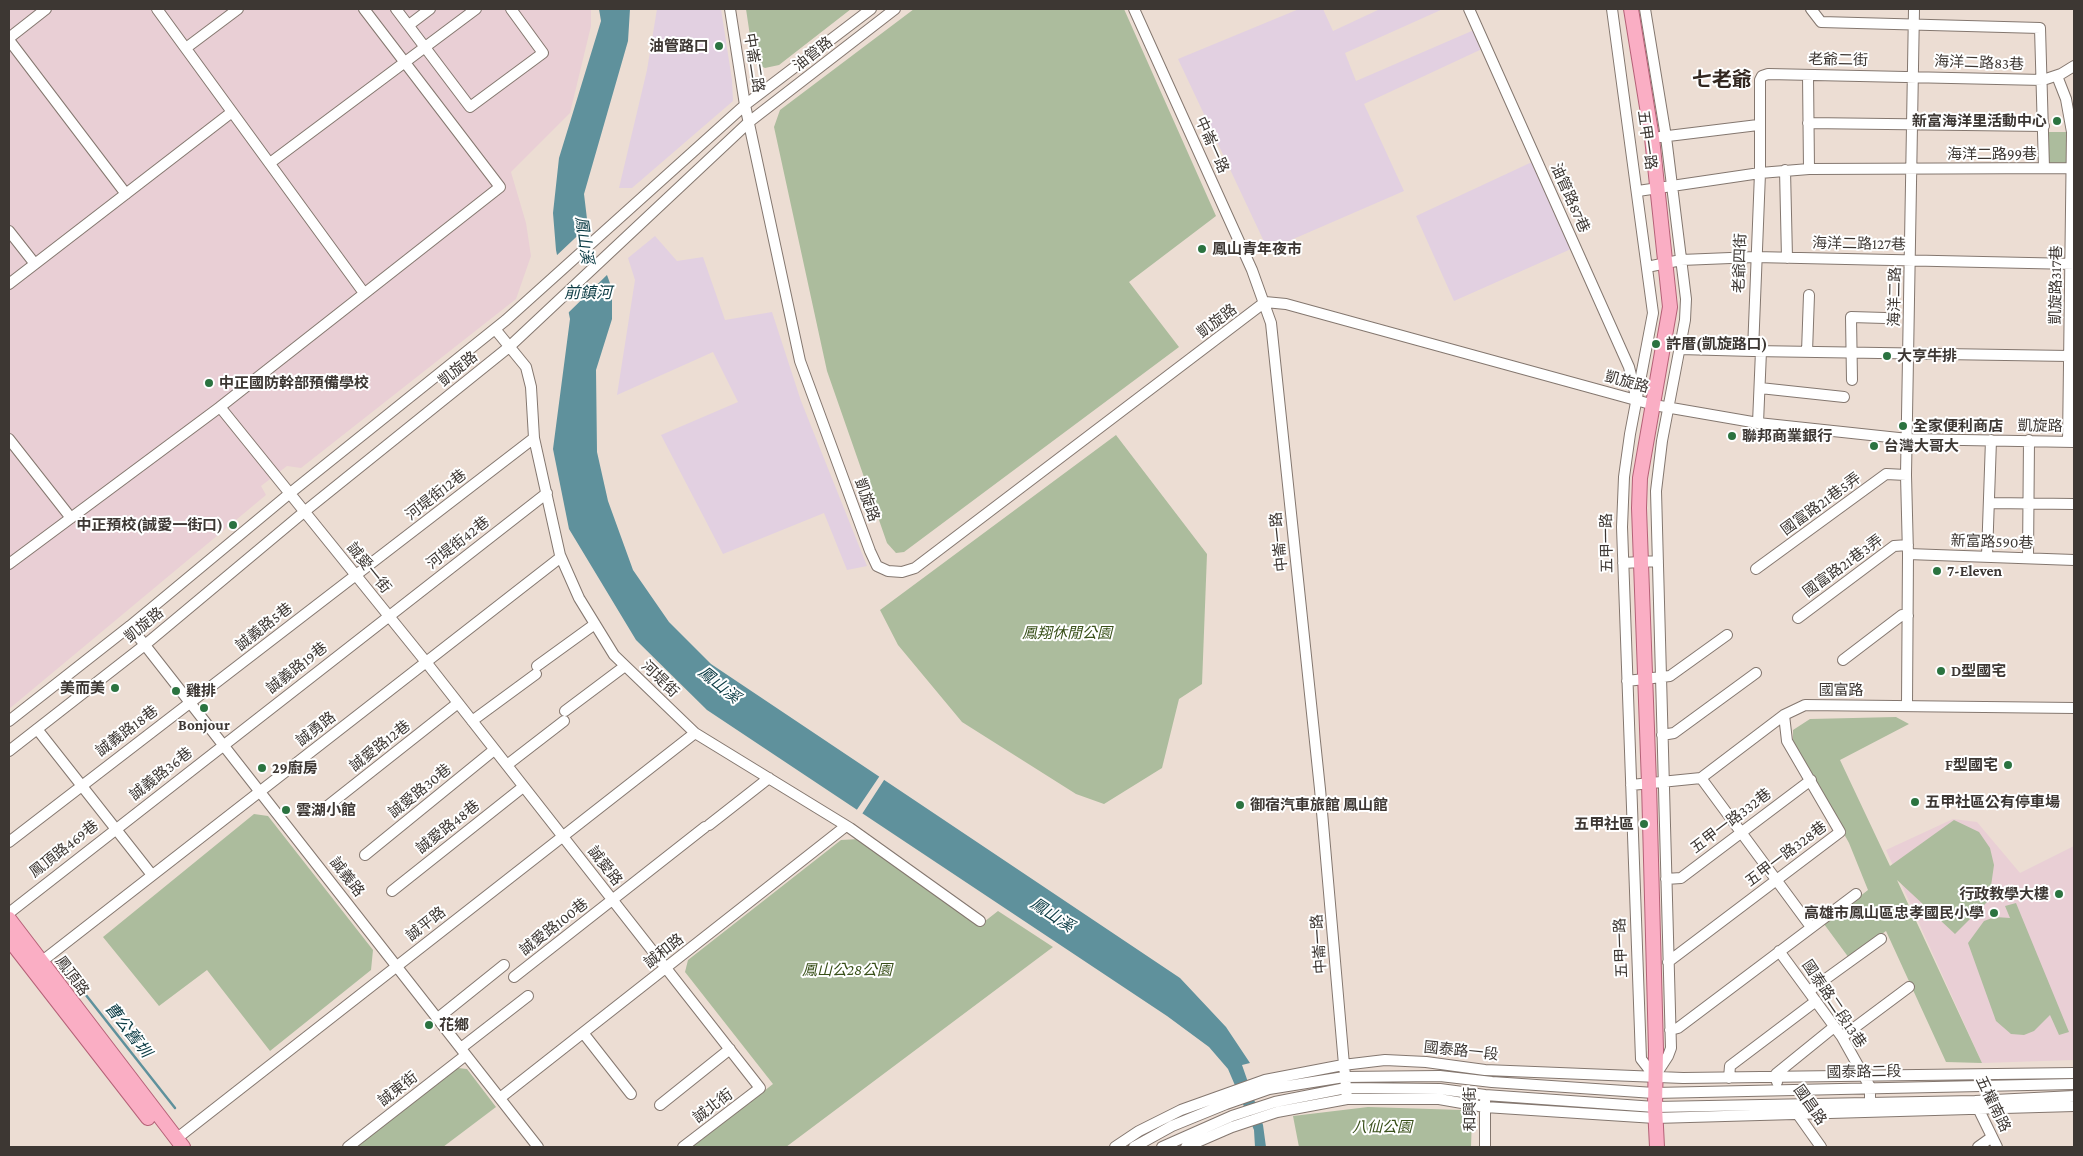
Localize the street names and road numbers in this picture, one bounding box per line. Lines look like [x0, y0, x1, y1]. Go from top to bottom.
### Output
street label: 中崙二路 [740, 32, 768, 94]
street label: 油管路 [790, 33, 836, 75]
street label: 老爺二街 [1808, 50, 1868, 70]
street label: 海洋二路83巷 [1934, 52, 2024, 74]
street label: 五甲一路 [1634, 109, 1660, 171]
street label: 中崙一路 [1192, 114, 1232, 176]
street label: 海洋二路99巷 [1947, 145, 2037, 163]
street label: 油管路87巷 [1547, 160, 1593, 236]
street label: 老爺四街 [1730, 233, 1750, 293]
street label: 海洋二路127巷 [1812, 234, 1906, 254]
street label: 凱旋路317巷 [2046, 245, 2066, 325]
street label: 海洋二路 [1885, 267, 1905, 327]
street label: 凱旋路 [1194, 300, 1240, 342]
street label: 凱旋路 [435, 348, 481, 390]
street label: 凱旋路 [1603, 367, 1651, 397]
street label: 凱旋路 [2017, 417, 2063, 435]
street label: 河堤街12巷 [402, 466, 470, 524]
street label: 國富路21巷5弄 [1778, 469, 1864, 539]
street label: 凱旋路 [851, 476, 883, 524]
street label: 中崙一路 [1267, 511, 1291, 573]
street label: 河堤街42巷 [423, 513, 493, 573]
street label: 五甲一路 [1597, 513, 1617, 573]
street label: 國富路21巷3弄 [1800, 531, 1886, 601]
street label: 新富路590巷 [1950, 532, 2034, 552]
street label: 誠愛一街 [343, 539, 395, 597]
street label: 誠義路5巷 [232, 599, 296, 655]
street label: 凱旋路 [121, 604, 167, 646]
street label: 誠義路19巷 [263, 639, 331, 697]
street label: 河堤街 [638, 657, 682, 701]
street label: 國富路 [1819, 681, 1863, 699]
street label: 誠義路18巷 [92, 702, 162, 760]
street label: 誠勇路 [293, 708, 339, 750]
street label: 誠愛路12巷 [346, 717, 414, 775]
street label: 誠義路36巷 [126, 744, 196, 804]
street label: 誠愛路30巷 [385, 760, 455, 822]
street label: 五甲一路332巷 [1687, 785, 1775, 857]
street label: 誠愛路48巷 [413, 797, 483, 857]
street label: 鳳頂路469巷 [26, 817, 102, 881]
street label: 五甲一路328巷 [1742, 818, 1830, 890]
street label: 誠愛路 [584, 843, 626, 889]
street label: 誠義路 [326, 854, 368, 900]
street label: 誠愛路100巷 [516, 895, 592, 959]
street label: 誠平路 [403, 903, 449, 945]
street label: 中崙一路 [1308, 913, 1330, 975]
street label: 五甲一路 [1611, 918, 1631, 978]
street label: 誠和路 [641, 930, 687, 972]
street label: 鳳頂路 [51, 953, 93, 999]
street label: 國泰路二段13巷 [1798, 957, 1870, 1051]
street label: 國泰路一段 [1423, 1038, 1499, 1064]
street label: 國泰路二段 [1826, 1062, 1902, 1082]
street label: 誠東街 [375, 1068, 421, 1110]
street label: 五權南路 [1972, 1073, 2014, 1135]
street label: 國昌路 [1790, 1081, 1830, 1129]
street label: 誠北街 [690, 1085, 736, 1127]
street label: 和興街 [1461, 1087, 1479, 1131]

